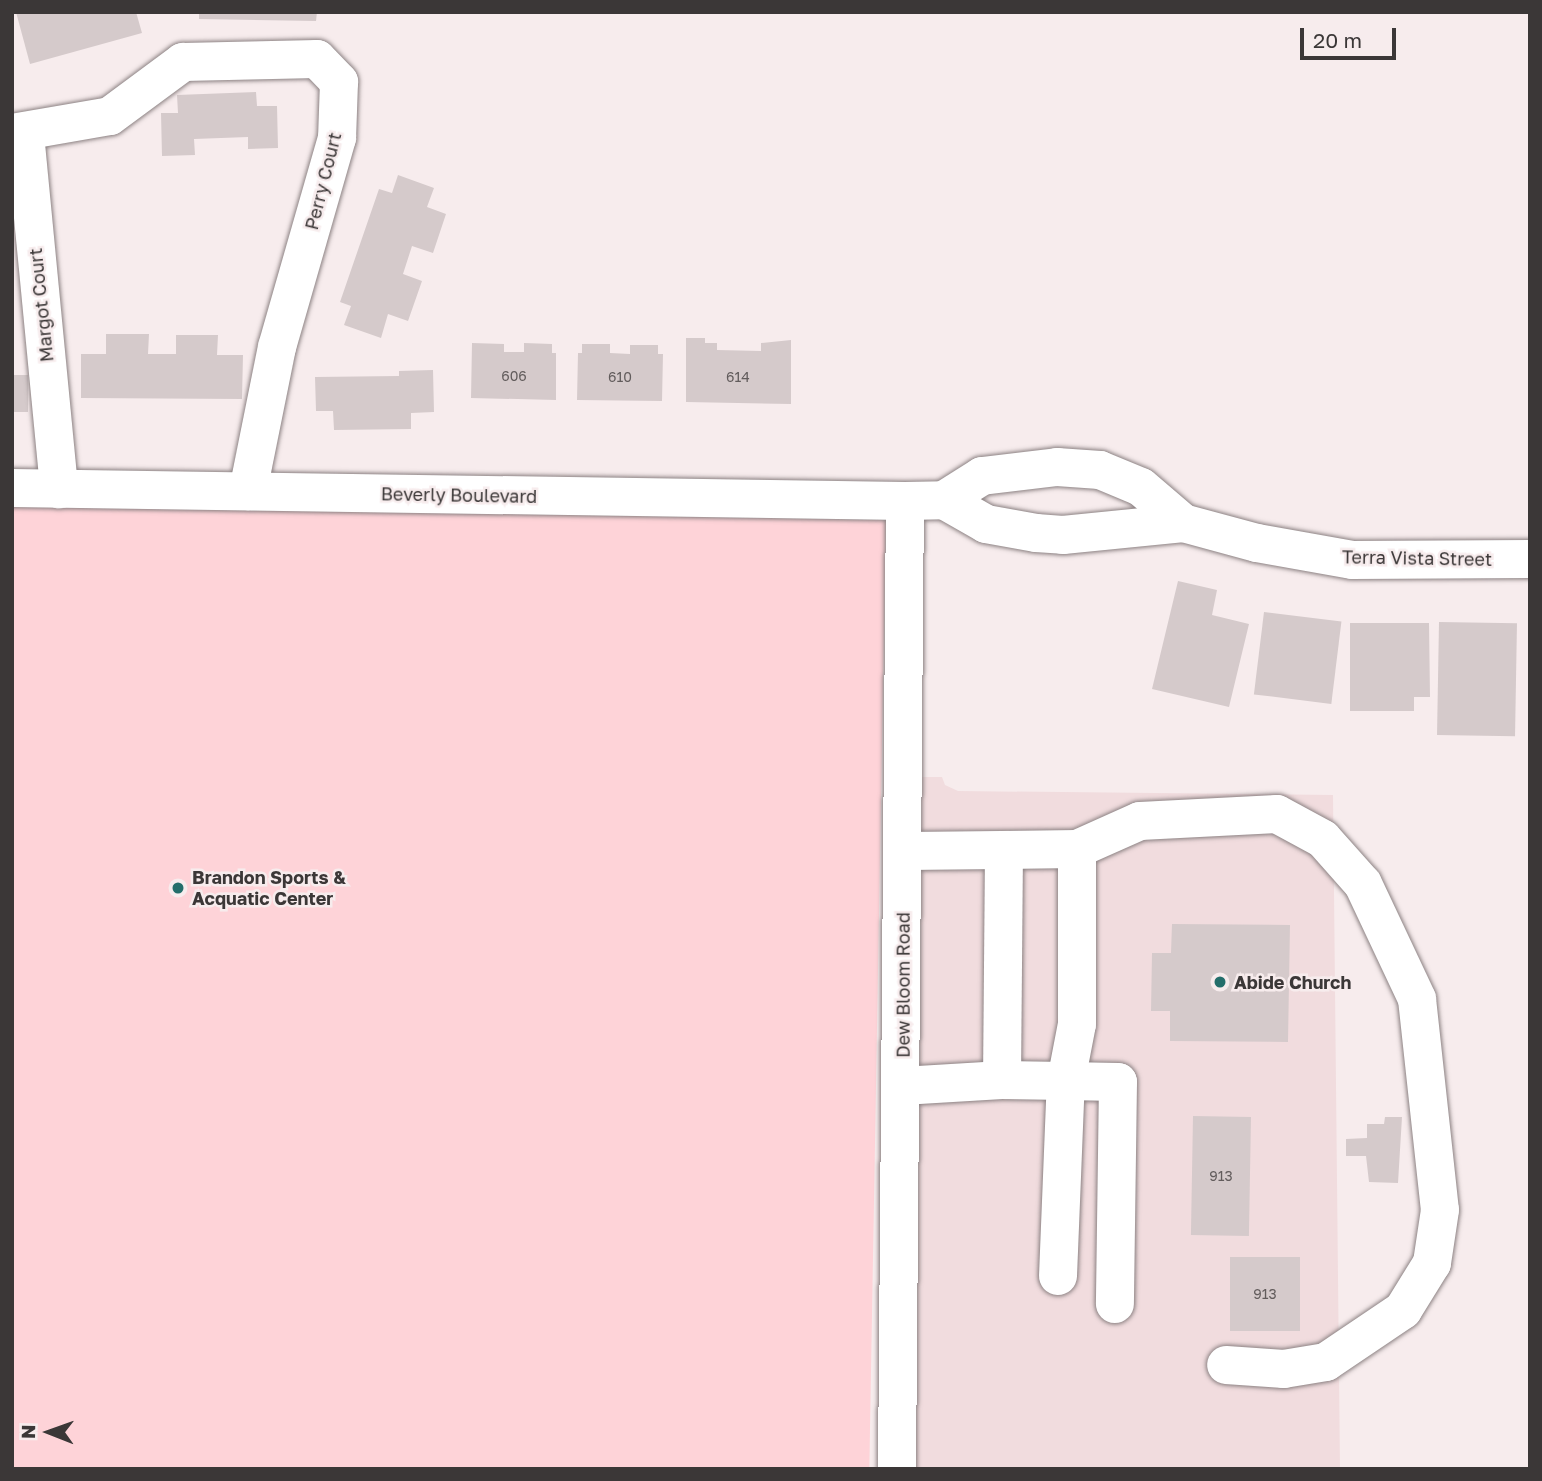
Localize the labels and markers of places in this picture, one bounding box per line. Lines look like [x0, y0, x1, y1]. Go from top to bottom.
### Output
place label: Brandon Sports & Acquatic Center [192, 867, 346, 910]
marker: Brandon Sports & Acquatic Center [170, 880, 186, 896]
place label: Abide Church [1234, 971, 1351, 993]
marker: Abide Church [1212, 974, 1228, 990]

